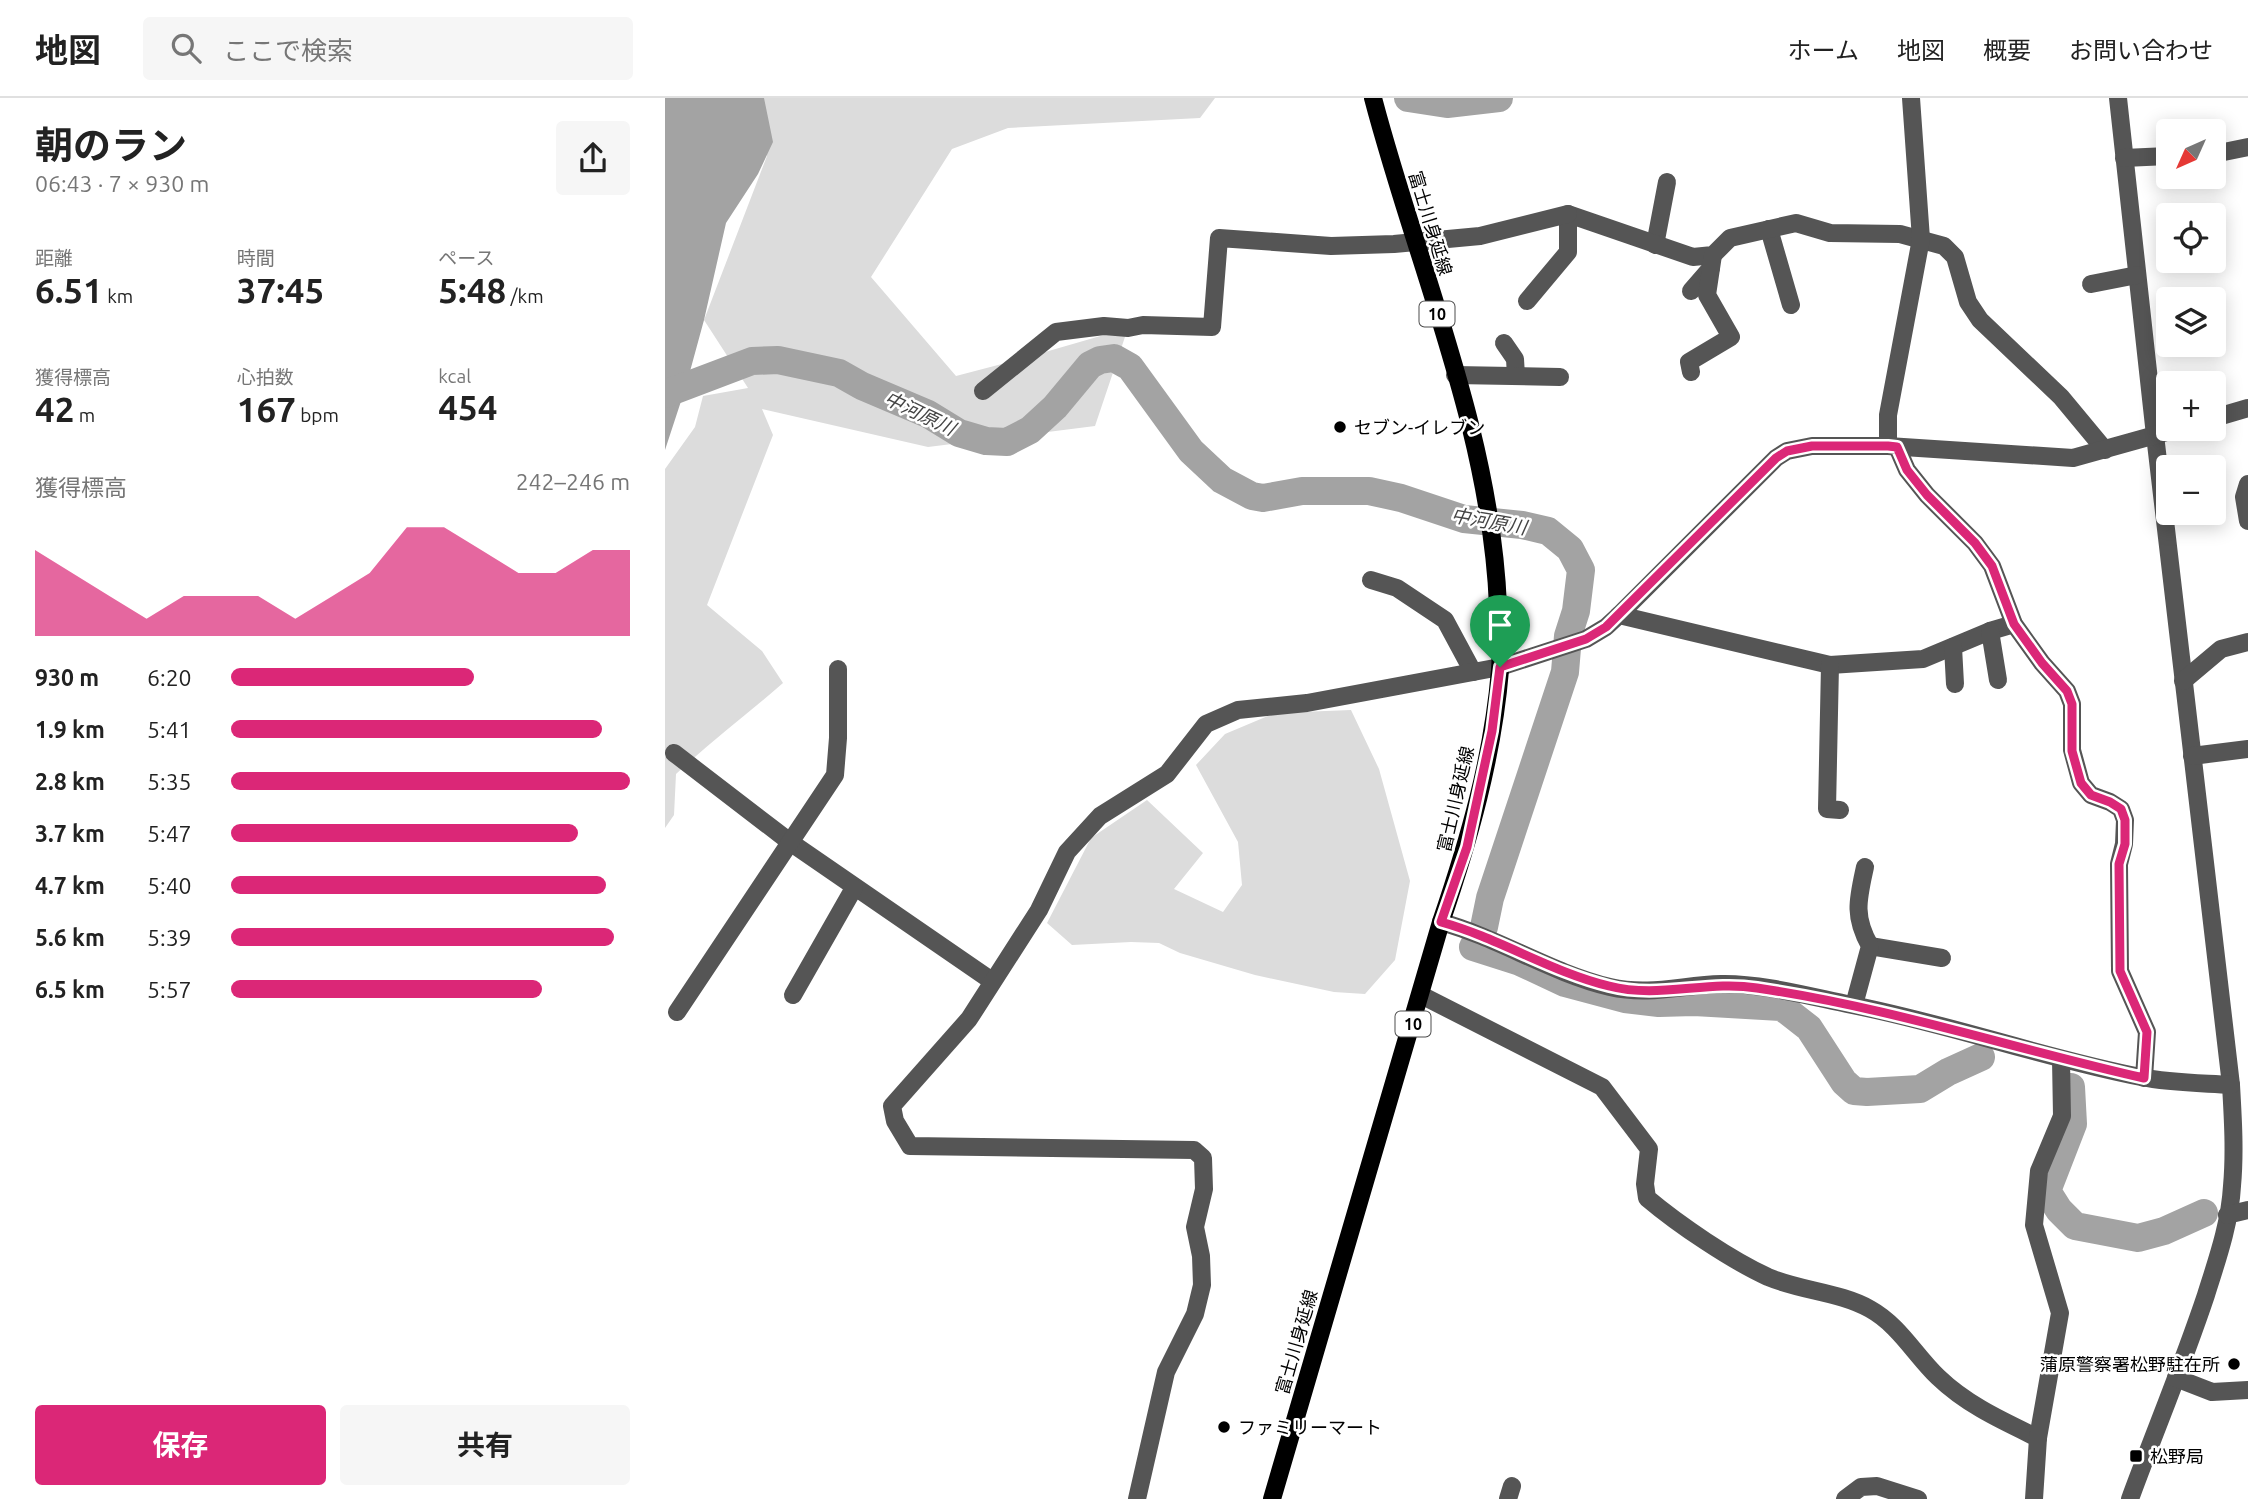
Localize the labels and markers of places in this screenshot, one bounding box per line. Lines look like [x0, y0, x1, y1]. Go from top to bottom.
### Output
place label: セブン-イレブン [1354, 417, 1485, 437]
marker: セブン-イレブン [1332, 419, 1348, 435]
pin [1470, 595, 1530, 667]
place label: 蒲原警察署松野駐在所 [2040, 1354, 2220, 1374]
marker: 蒲原警察署松野駐在所 [2226, 1356, 2242, 1372]
place label: ファミリーマート [1238, 1417, 1382, 1437]
marker: ファミリーマート [1216, 1419, 1232, 1435]
place label: 松野局 [2150, 1446, 2204, 1466]
marker: 松野局 [2128, 1448, 2144, 1464]

